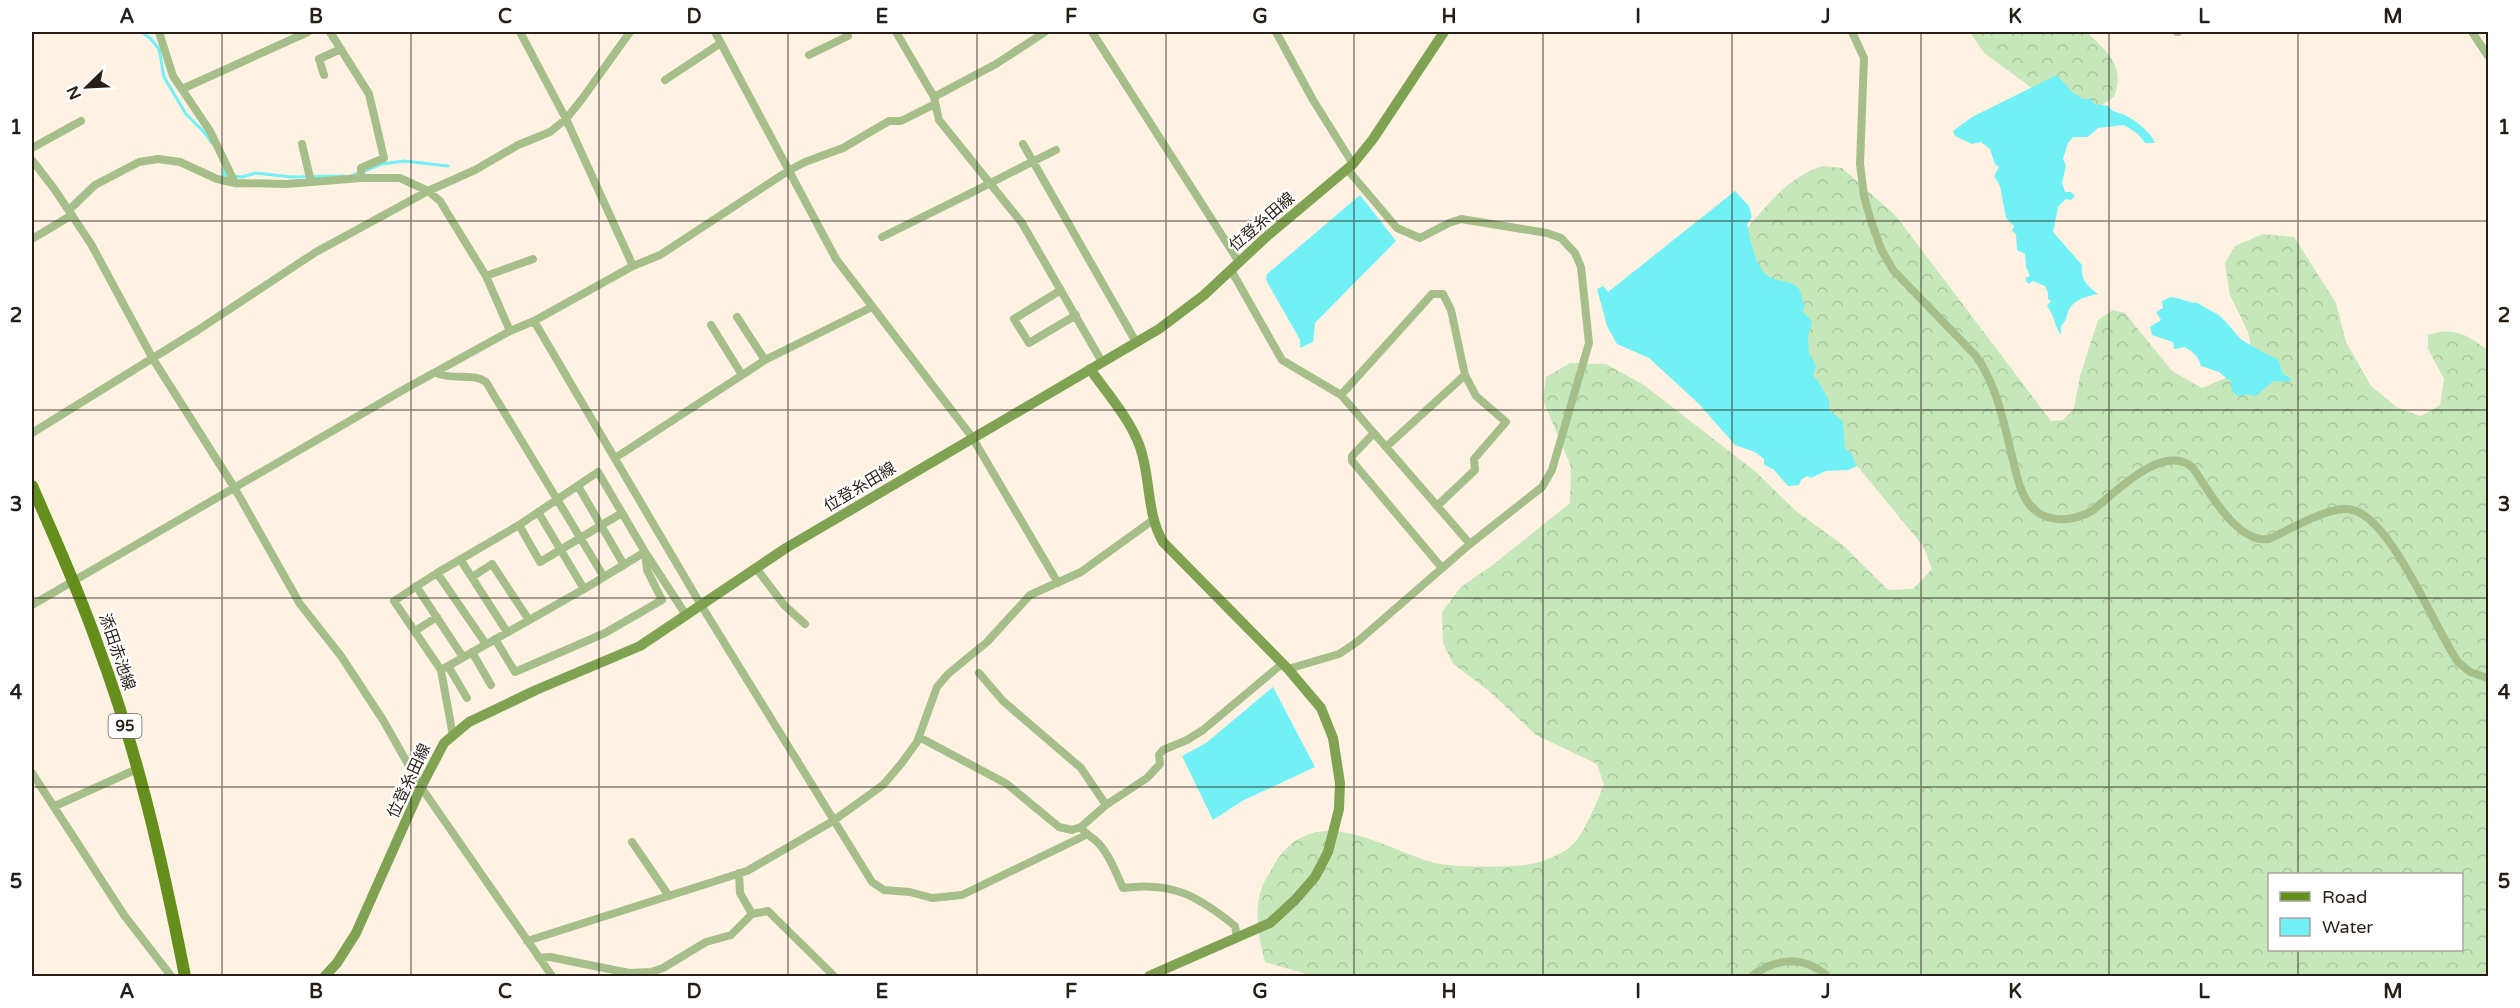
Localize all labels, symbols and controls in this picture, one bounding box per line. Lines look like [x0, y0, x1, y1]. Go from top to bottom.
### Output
text: A [120, 5, 135, 29]
text: B [309, 5, 323, 29]
text: C [498, 5, 512, 29]
text: D [686, 5, 702, 29]
text: E [876, 5, 889, 29]
text: F [1065, 5, 1077, 29]
text: G [1252, 5, 1268, 29]
text: H [1441, 5, 1457, 29]
text: I [1635, 5, 1641, 29]
text: J [1820, 5, 1831, 29]
text: K [2008, 5, 2022, 29]
text: L [2198, 5, 2210, 29]
text: M [2383, 5, 2403, 29]
north arrow [57, 57, 117, 117]
text: N [62, 83, 86, 103]
text: 1 [10, 116, 22, 140]
text: 1 [2498, 116, 2510, 140]
street label: 位登糸田線 [1225, 188, 1299, 256]
text: 2 [10, 304, 22, 328]
text: 2 [2498, 304, 2510, 328]
street label: 位登糸田線 [821, 458, 899, 516]
text: 3 [10, 493, 22, 517]
text: 3 [2498, 493, 2510, 517]
street label: 添田赤池線 [95, 611, 139, 693]
text: 4 [10, 681, 23, 705]
text: 4 [2498, 681, 2511, 705]
road number: 95 [108, 714, 142, 738]
street label: 位登糸田線 [383, 741, 435, 821]
text: 5 [10, 870, 22, 894]
text: 5 [2498, 870, 2510, 894]
legend [2268, 873, 2463, 951]
text: Road [2322, 886, 2367, 908]
text: Water [2322, 916, 2373, 938]
text: A [120, 980, 135, 1004]
text: B [309, 980, 323, 1004]
text: C [498, 980, 512, 1004]
text: D [686, 980, 702, 1004]
text: E [876, 980, 889, 1004]
text: F [1065, 980, 1077, 1004]
text: G [1252, 980, 1268, 1004]
text: H [1441, 980, 1457, 1004]
text: I [1635, 980, 1641, 1004]
text: J [1820, 980, 1831, 1004]
text: K [2008, 980, 2022, 1004]
text: L [2198, 980, 2210, 1004]
text: M [2383, 980, 2403, 1004]

